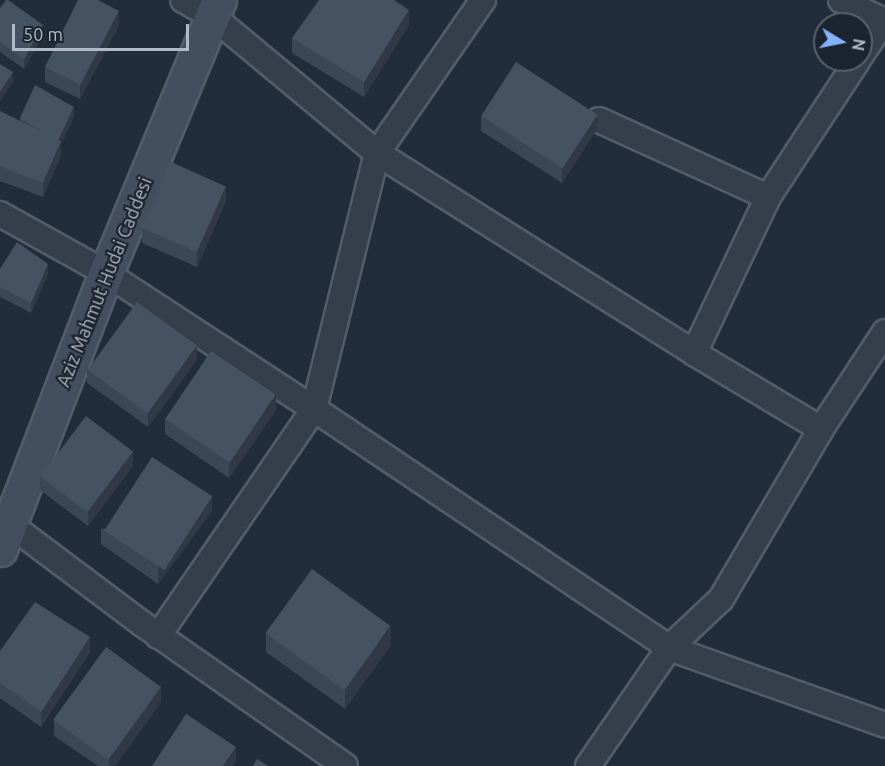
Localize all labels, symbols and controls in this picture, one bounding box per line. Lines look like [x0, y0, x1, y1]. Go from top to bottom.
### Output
scale bar [15, 12, 192, 50]
north arrow [813, 12, 873, 72]
text: 50 m [23, 24, 63, 44]
text: N [849, 37, 869, 52]
street label: Aziz Mahmut Hudai Caddesi [52, 174, 156, 390]

